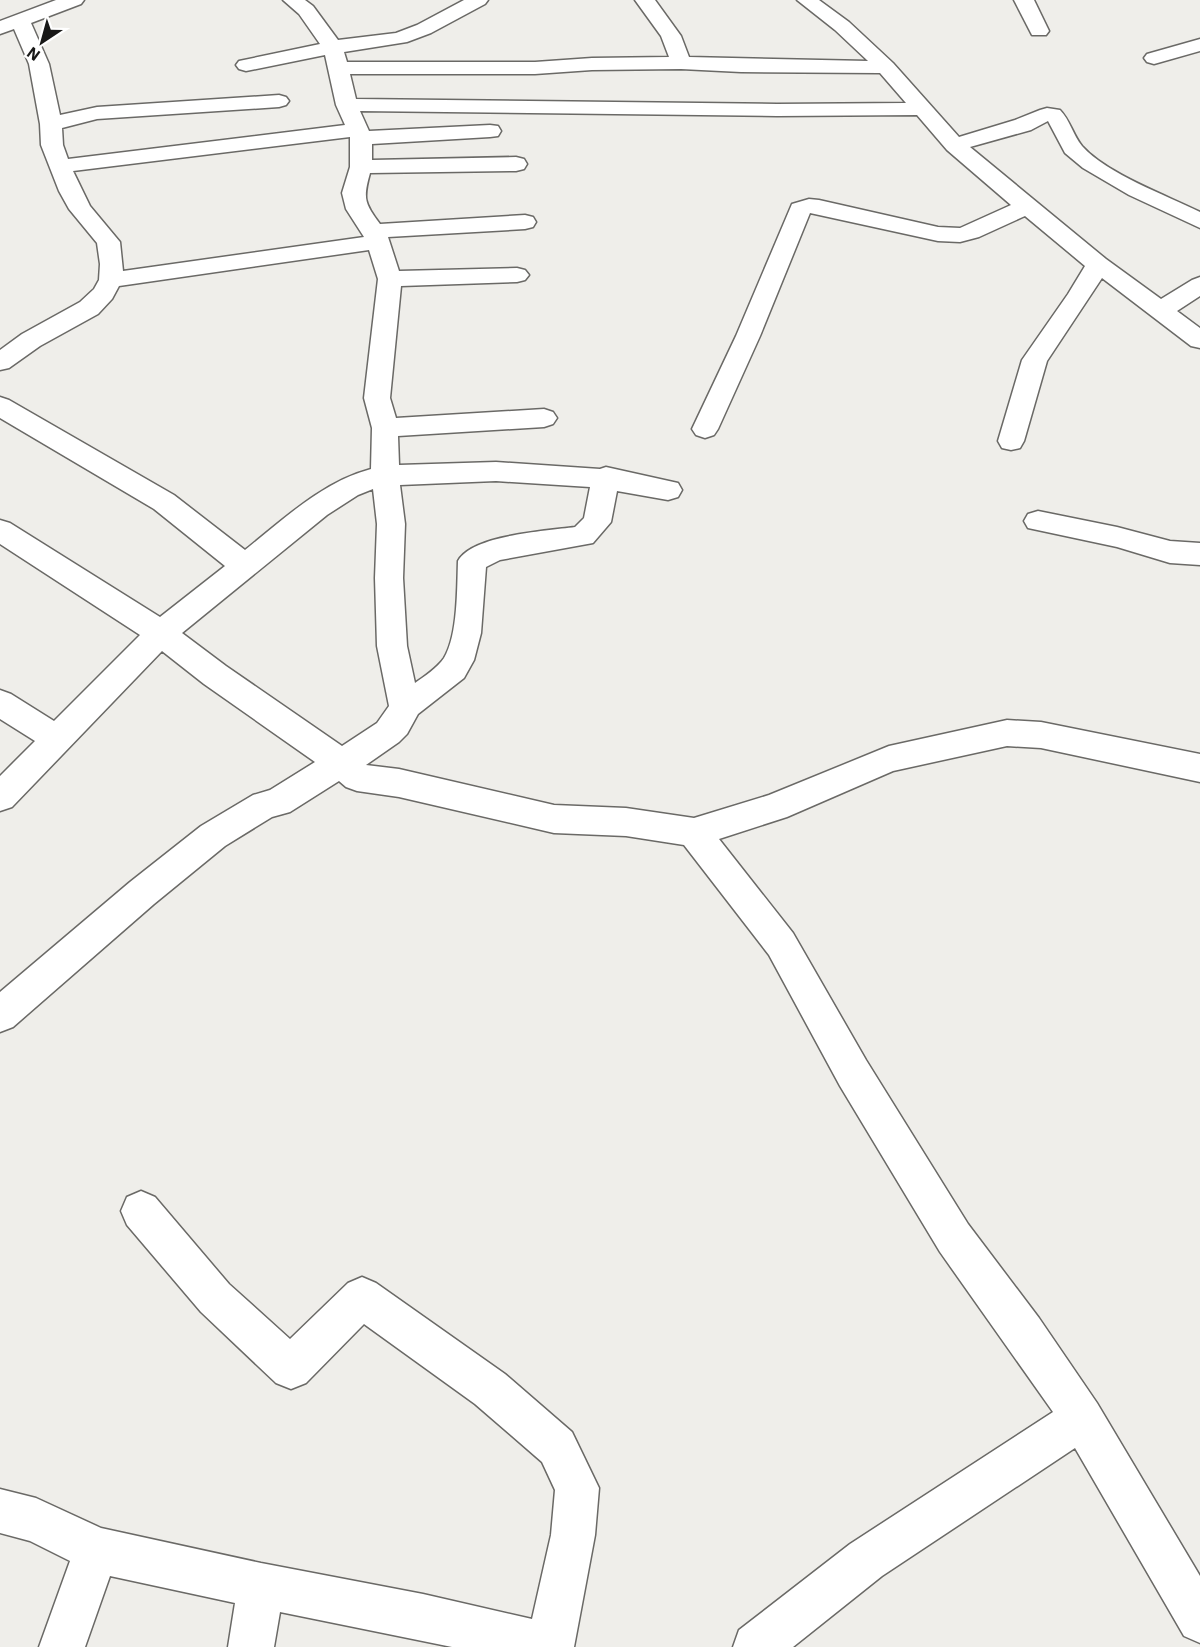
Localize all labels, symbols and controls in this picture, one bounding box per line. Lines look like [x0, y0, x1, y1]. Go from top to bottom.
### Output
north arrow [12, 12, 72, 72]
text: N [23, 43, 44, 66]

